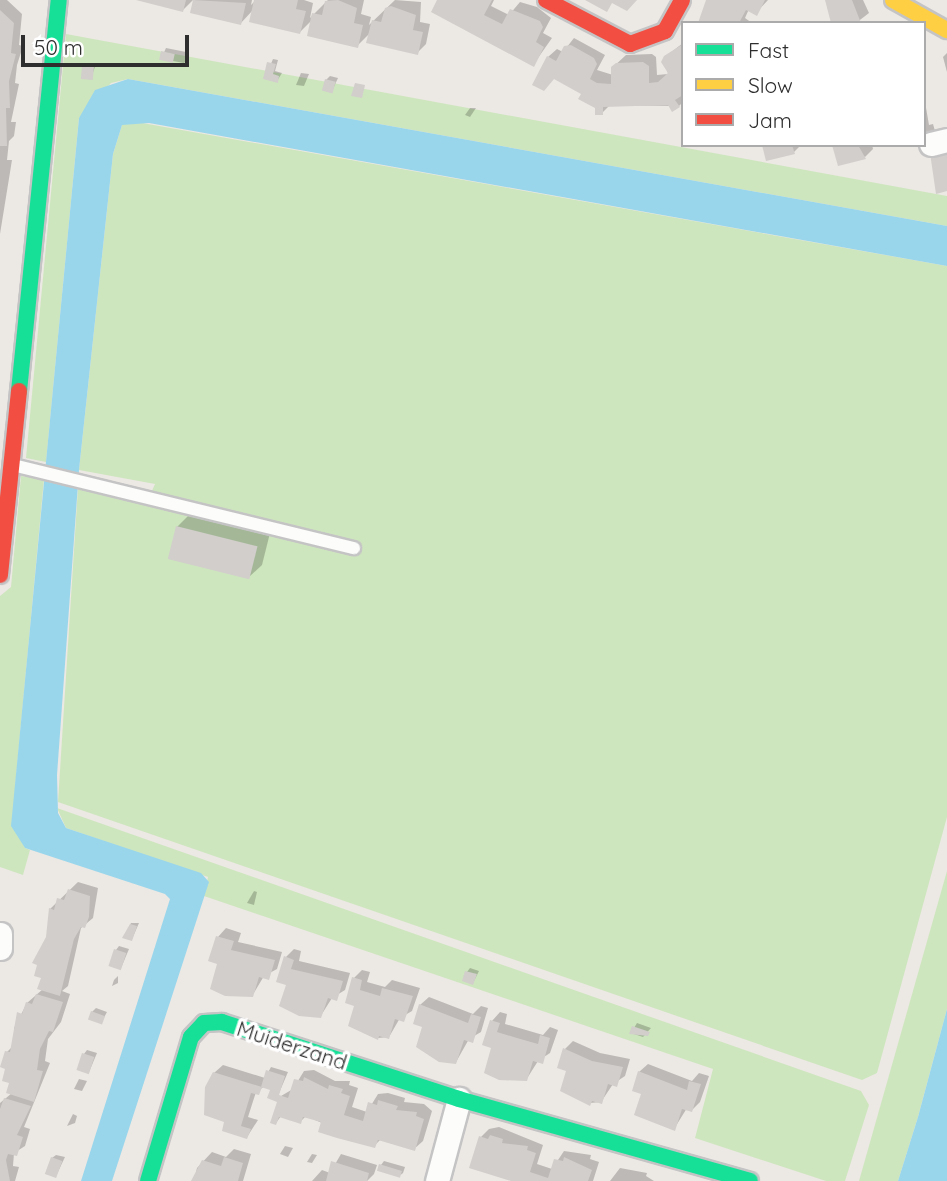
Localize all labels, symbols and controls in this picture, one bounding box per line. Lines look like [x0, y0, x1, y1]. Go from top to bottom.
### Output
scale bar [24, 21, 192, 65]
legend [681, 21, 926, 147]
text: 50 m [34, 34, 83, 60]
text: Fast [748, 37, 789, 63]
text: Slow [748, 72, 793, 98]
text: Jam [748, 107, 792, 133]
street label: Muiderzand [234, 1015, 350, 1075]

